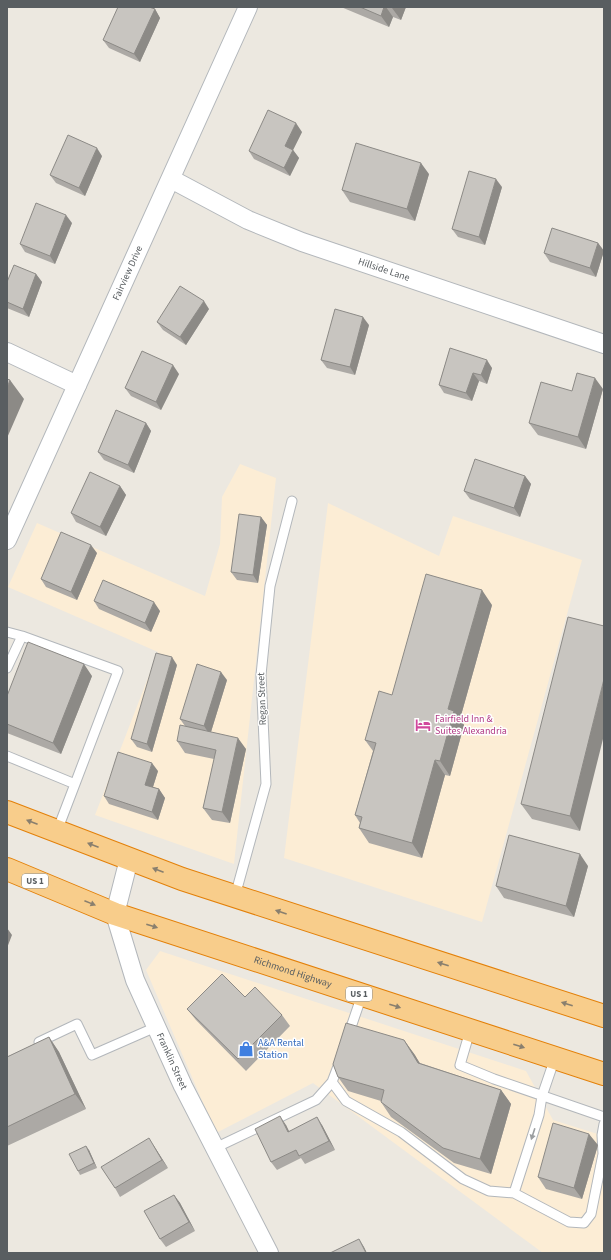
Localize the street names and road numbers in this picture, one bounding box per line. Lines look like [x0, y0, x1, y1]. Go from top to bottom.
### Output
street label: Fairview Drive [109, 243, 146, 303]
street label: Hillside Lane [356, 254, 412, 285]
street label: Regan Street [254, 672, 270, 726]
road number: US 1 [22, 874, 48, 888]
street label: Richmond Highway [252, 953, 334, 992]
road number: US 1 [346, 987, 372, 1001]
street label: Franklin Street [153, 1031, 191, 1093]

